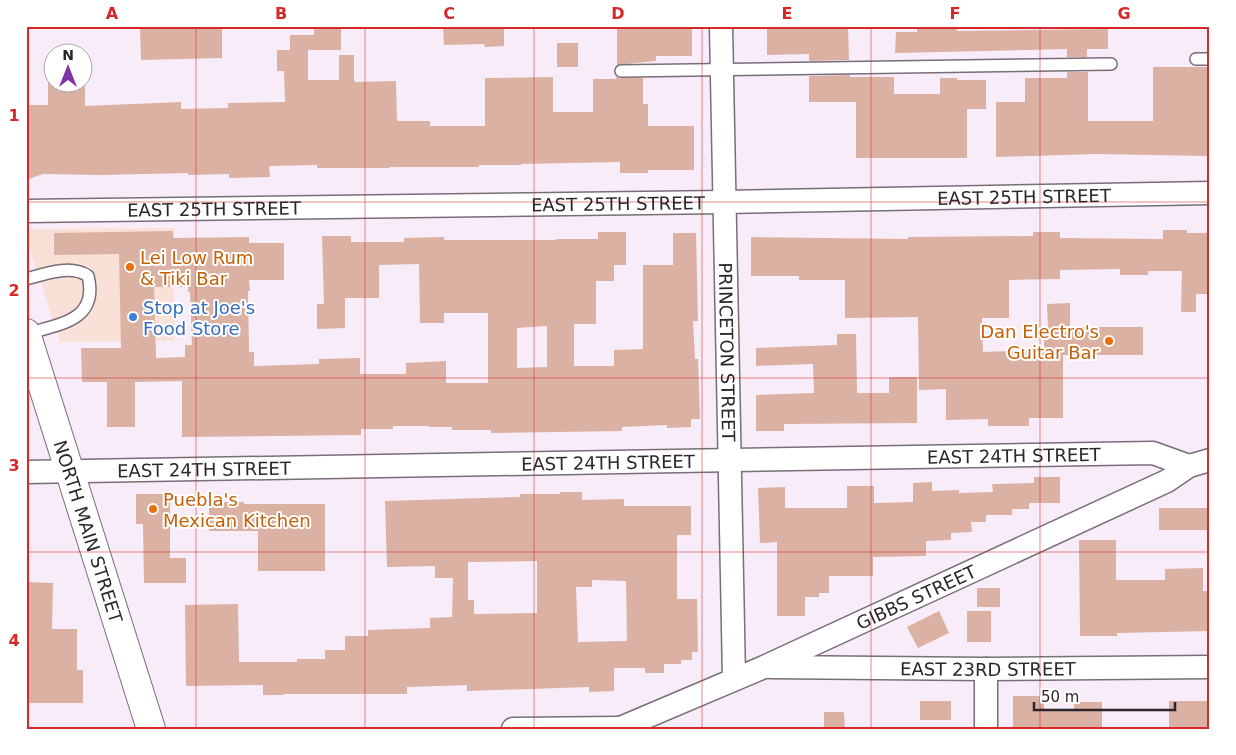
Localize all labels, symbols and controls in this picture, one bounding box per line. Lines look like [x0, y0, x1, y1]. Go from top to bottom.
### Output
text: A [106, 4, 119, 23]
text: B [275, 4, 287, 23]
text: C [443, 4, 455, 23]
text: D [611, 4, 625, 23]
text: E [782, 4, 792, 23]
text: F [950, 4, 960, 23]
text: G [1117, 4, 1131, 23]
north arrow [42, 42, 92, 92]
text: N [62, 47, 74, 63]
text: 1 [8, 106, 20, 125]
street label: EAST 25TH STREET [937, 184, 1112, 209]
street label: EAST 25TH STREET [531, 192, 706, 215]
street label: EAST 25TH STREET [127, 197, 302, 220]
place label: Lei Low Rum & Tiki Bar [140, 247, 253, 289]
marker: Lei Low Rum & Tiki Bar [124, 261, 136, 273]
street label: PRINCETON STREET [715, 262, 740, 443]
text: 2 [8, 281, 20, 300]
place label: Stop at Joe's Food Store [143, 297, 255, 339]
marker: Stop at Joe's Food Store [127, 311, 139, 323]
place label: Dan Electro's Guitar Bar [980, 321, 1100, 363]
marker: Dan Electro's Guitar Bar [1103, 335, 1115, 347]
street label: NORTH MAIN STREET [50, 438, 128, 626]
street label: EAST 24TH STREET [927, 443, 1102, 467]
street label: EAST 24TH STREET [521, 450, 696, 474]
text: 3 [8, 456, 20, 475]
street label: EAST 24TH STREET [117, 457, 292, 481]
place label: Puebla's Mexican Kitchen [163, 489, 311, 531]
marker: Puebla's Mexican Kitchen [147, 503, 159, 515]
street label: GIBBS STREET [853, 560, 980, 634]
text: 4 [8, 631, 20, 650]
street label: EAST 23RD STREET [900, 658, 1077, 680]
scale bar [1034, 680, 1175, 712]
text: 50 m [1041, 688, 1079, 706]

